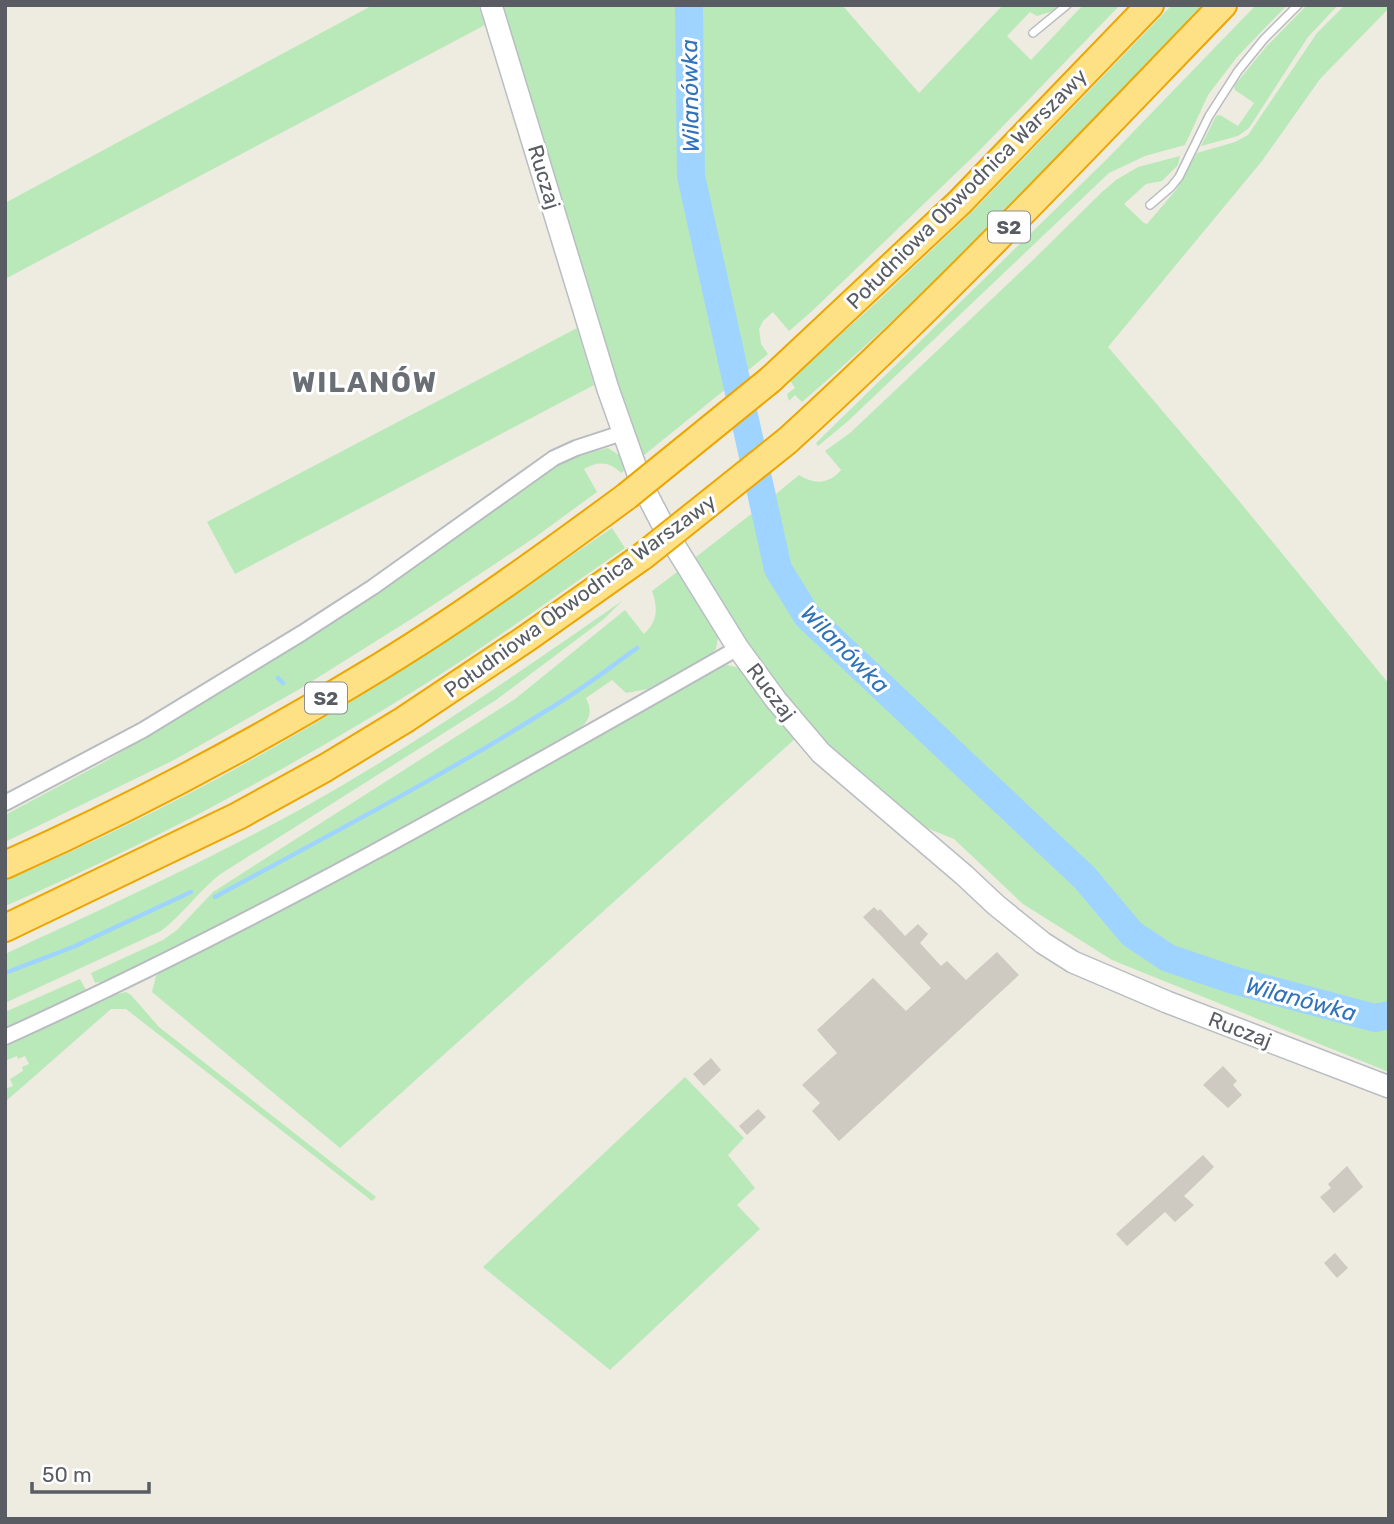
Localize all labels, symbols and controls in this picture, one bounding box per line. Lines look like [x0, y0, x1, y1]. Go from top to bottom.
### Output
water label: Wilanówka [675, 39, 705, 153]
street label: Południowa Obwodnica Warszawy [841, 63, 1092, 314]
street label: Ruczaj [523, 142, 566, 212]
road number: S2 [988, 212, 1030, 243]
district label: WILANÓW [292, 366, 438, 399]
street label: Południowa Obwodnica Warszawy [439, 488, 721, 703]
water label: Wilanówka [795, 599, 895, 699]
street label: Ruczaj [742, 658, 801, 726]
road number: S2 [305, 682, 347, 713]
water label: Wilanówka [1243, 971, 1359, 1027]
street label: Ruczaj [1205, 1006, 1275, 1053]
scale bar [32, 1450, 149, 1494]
text: 50 m [42, 1462, 92, 1487]

